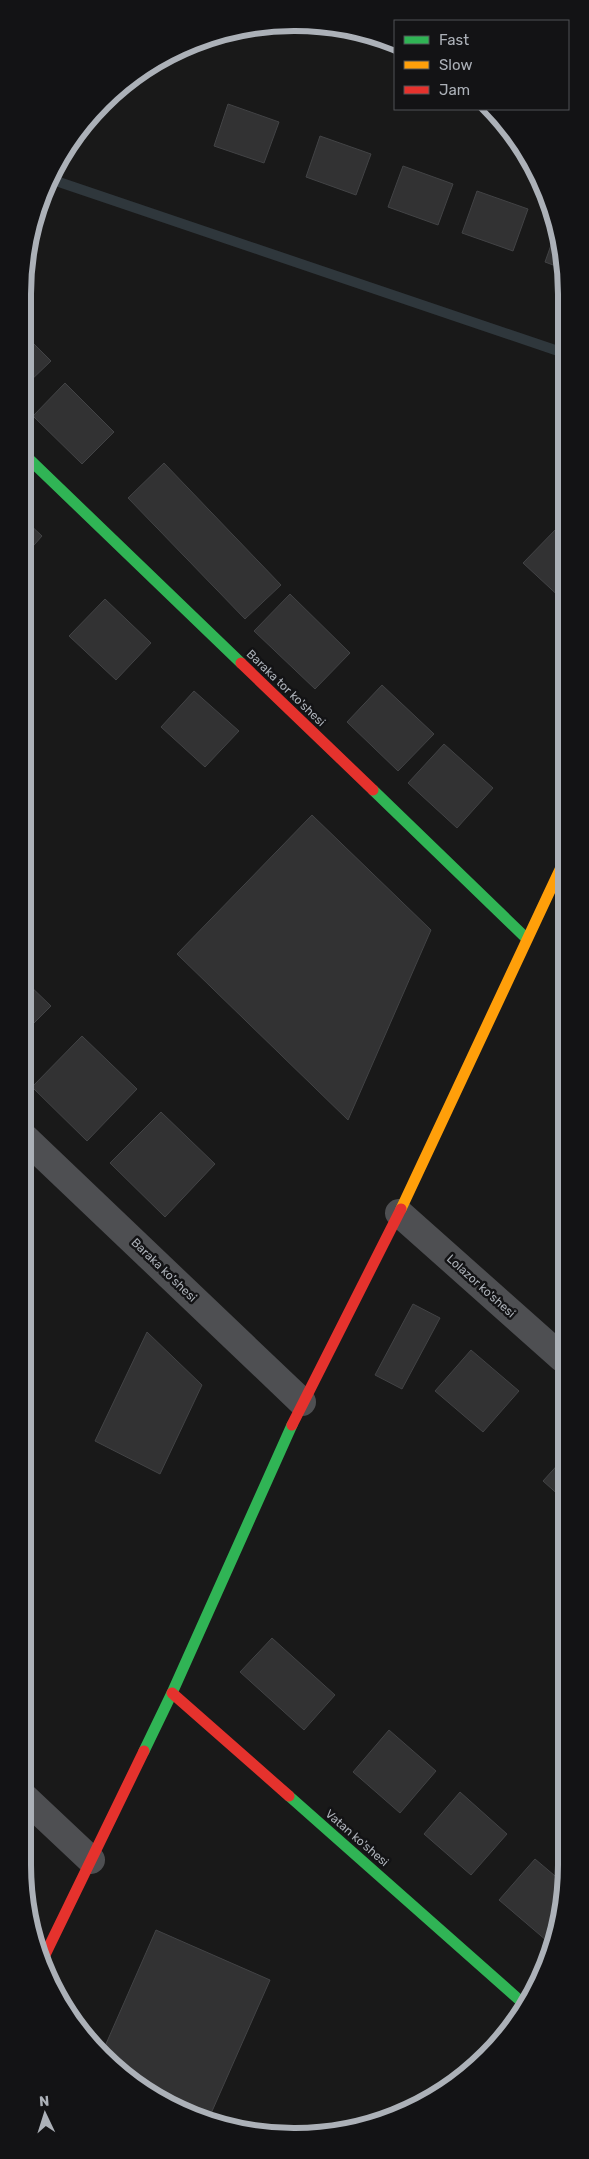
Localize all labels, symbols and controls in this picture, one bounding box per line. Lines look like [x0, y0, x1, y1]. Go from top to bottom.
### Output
legend [394, 20, 569, 110]
text: Fast [439, 31, 469, 49]
text: Slow [439, 56, 472, 74]
text: Jam [439, 81, 470, 99]
street label: Baraka tor ko'shesi [244, 647, 328, 729]
street label: Baraka ko'shesi [128, 1235, 200, 1305]
street label: Lolazor ko'shesi [444, 1252, 518, 1320]
street label: Vatan ko'shesi [323, 1807, 392, 1869]
north arrow [20, 2089, 70, 2139]
text: N [39, 2093, 50, 2110]

